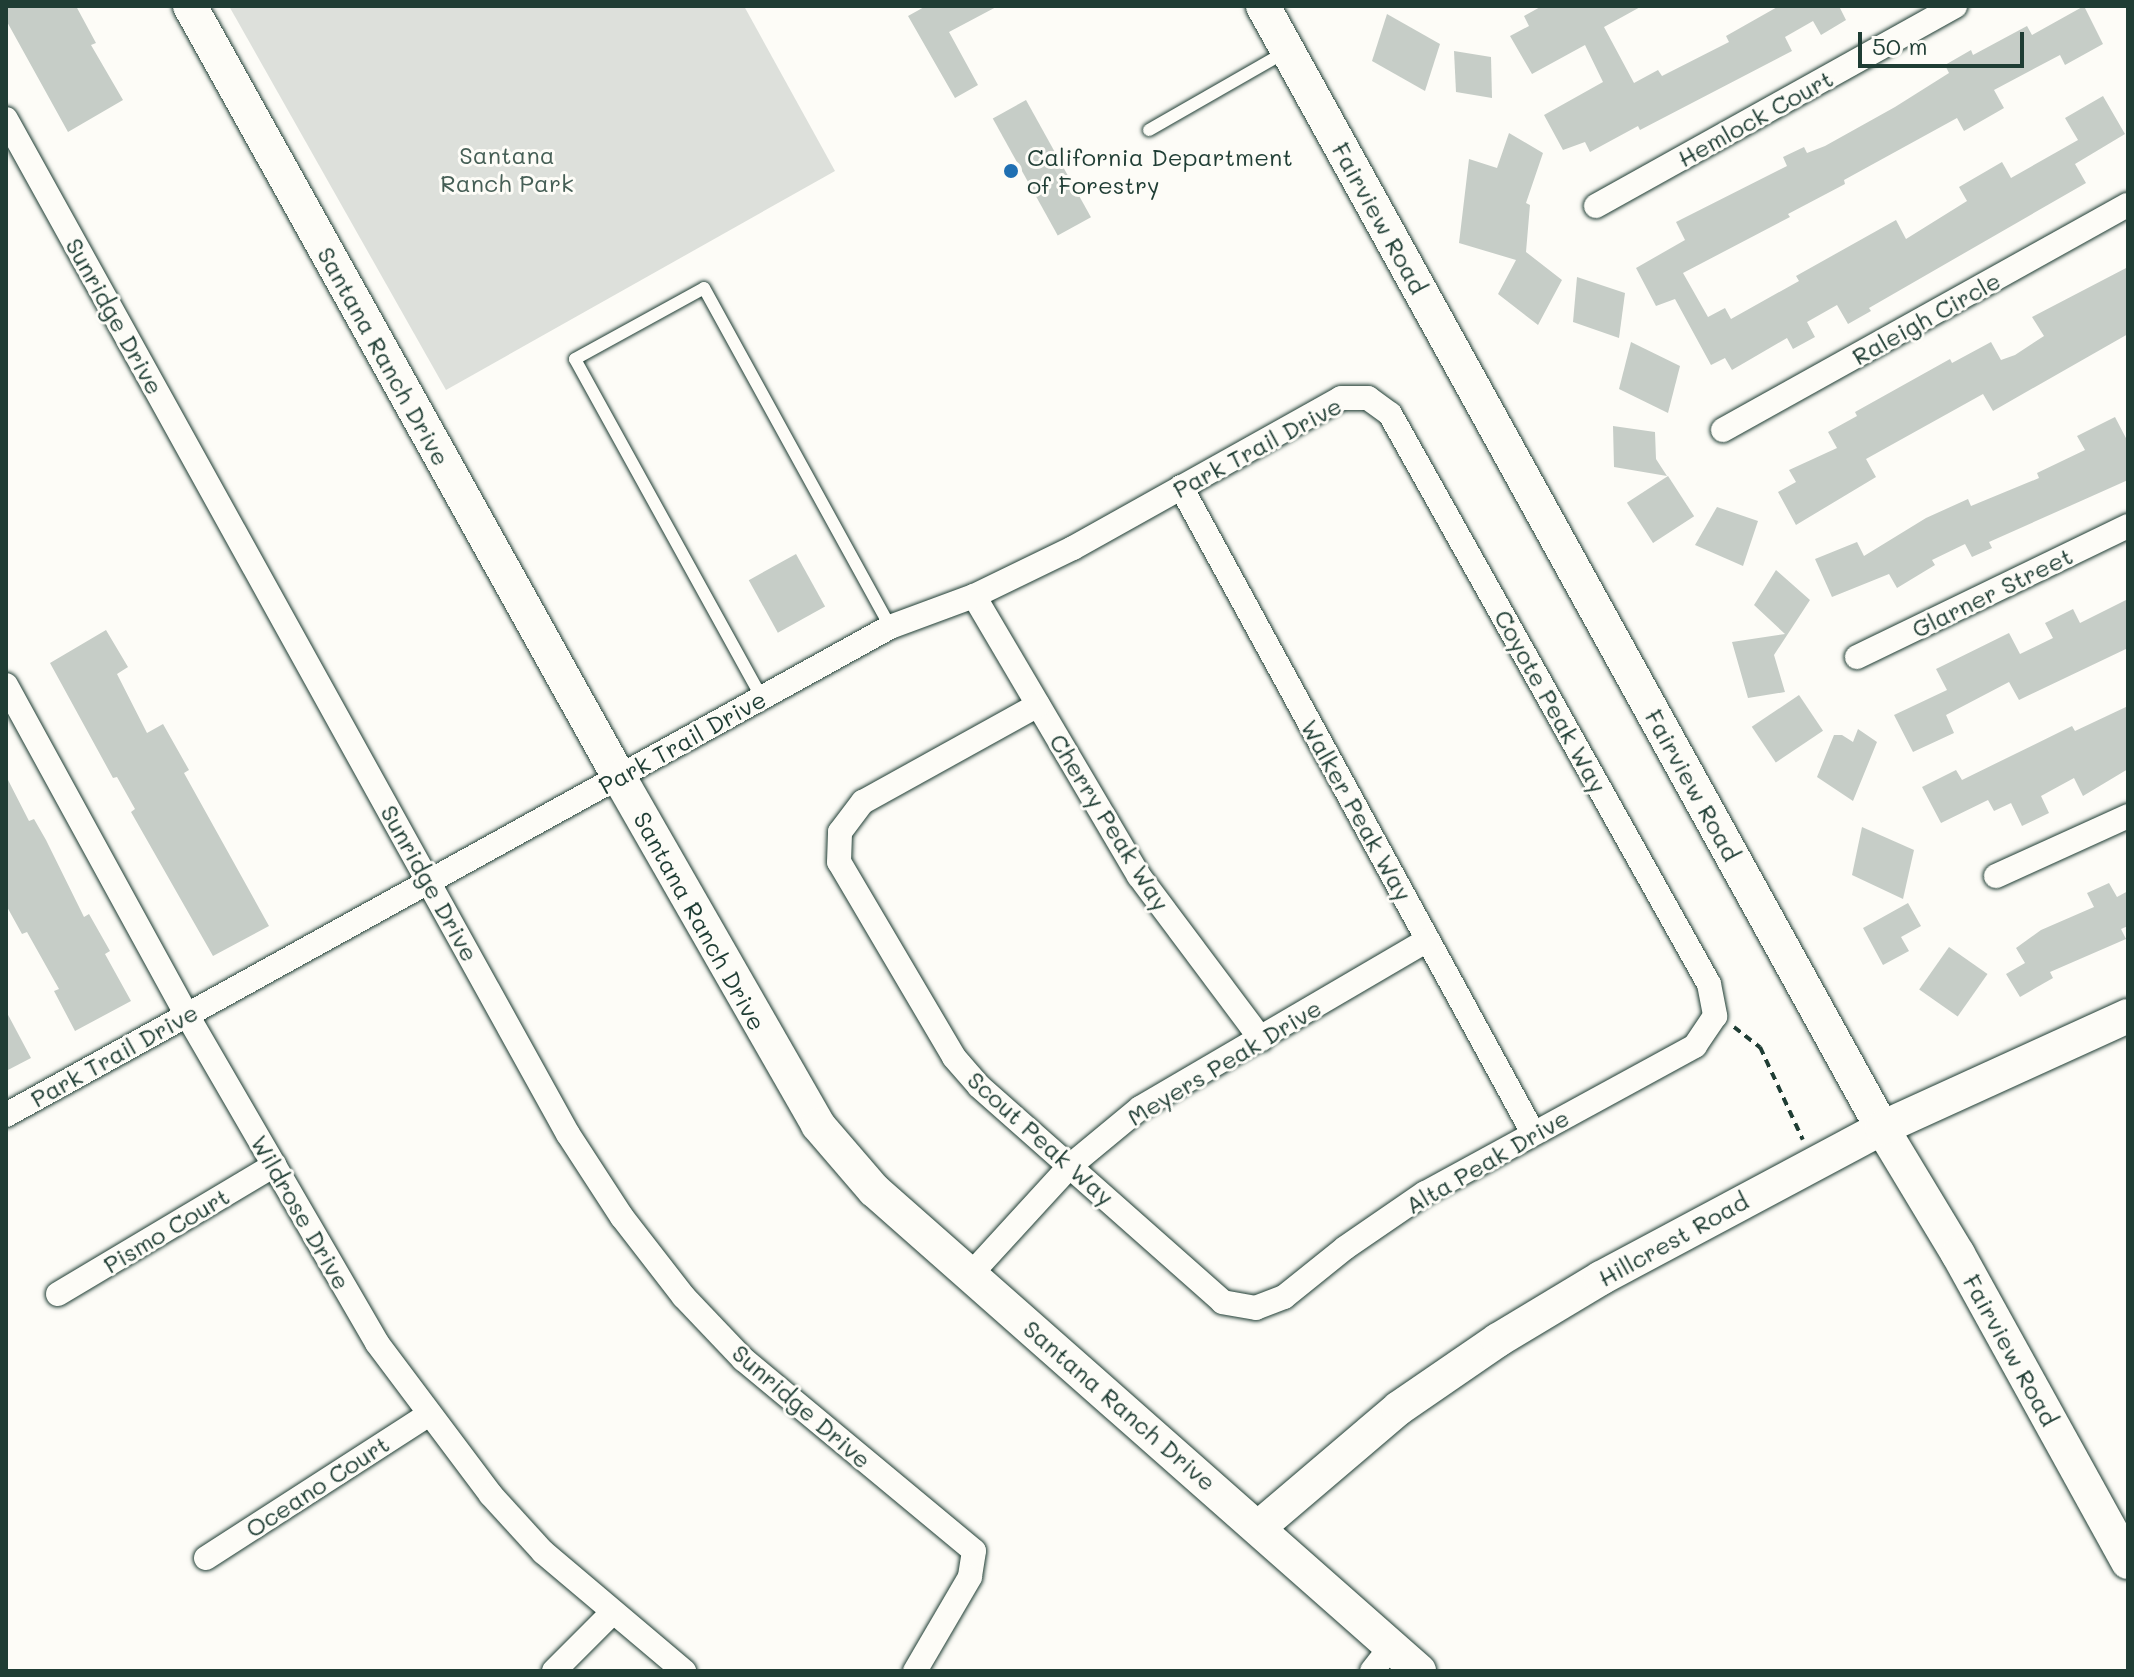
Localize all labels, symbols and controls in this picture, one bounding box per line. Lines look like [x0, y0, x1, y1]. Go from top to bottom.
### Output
scale bar [1862, 16, 2028, 66]
text: 50 m [1872, 30, 1928, 61]
street label: Hemlock Court [1672, 63, 1838, 173]
street label: Fairview Road [1327, 137, 1433, 299]
park label: Santana Ranch Park [440, 141, 574, 197]
place label: California Department of Forestry [1027, 143, 1293, 199]
marker: California Department of Forestry [1002, 162, 1020, 180]
street label: Sunridge Drive [60, 233, 170, 399]
street label: Santana Ranch Drive [312, 242, 456, 470]
street label: Raleigh Circle [1847, 265, 2005, 371]
street label: Park Trail Drive [1168, 390, 1346, 504]
street label: Glarner Street [1907, 541, 2077, 643]
street label: Coyote Peak Way [1489, 605, 1613, 797]
street label: Park Trail Drive [593, 684, 771, 800]
street label: Fairview Road [1640, 704, 1746, 866]
street label: Walker Peak Way [1295, 714, 1419, 906]
street label: Cherry Peak Way [1044, 728, 1176, 916]
street label: Sunridge Drive [375, 800, 485, 966]
street label: Santana Ranch Drive [628, 807, 772, 1035]
street label: Meyers Peak Drive [1122, 993, 1326, 1131]
street label: Park Trail Drive [25, 997, 203, 1113]
street label: Scout Peak Way [962, 1065, 1120, 1211]
street label: Alta Peak Drive [1400, 1102, 1574, 1220]
street label: Wildrose Drive [245, 1130, 357, 1294]
street label: Pismo Court [98, 1181, 234, 1279]
street label: Hillcrest Road [1593, 1186, 1753, 1292]
street label: Fairview Road [1958, 1269, 2064, 1431]
street label: Santana Ranch Drive [1018, 1314, 1222, 1496]
street label: Sunridge Drive [727, 1338, 877, 1474]
street label: Oceano Court [240, 1429, 394, 1543]

